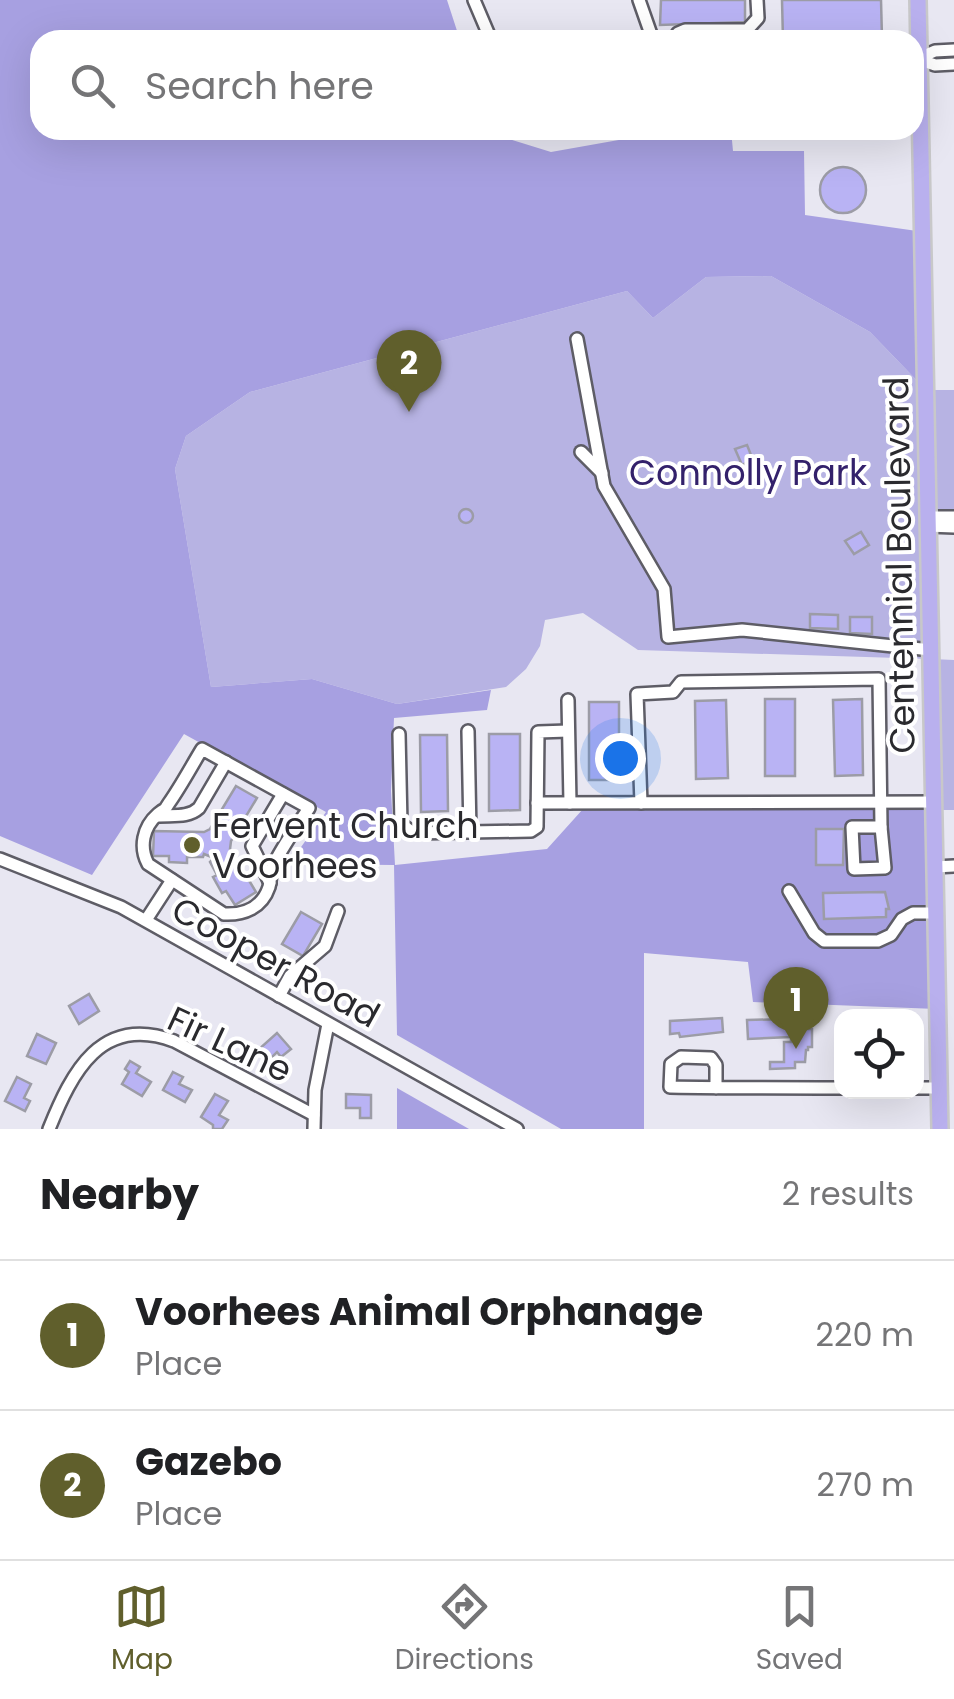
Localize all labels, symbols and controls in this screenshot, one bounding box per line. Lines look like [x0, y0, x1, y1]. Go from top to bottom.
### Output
search box [30, 30, 924, 140]
icon: search [65, 58, 120, 113]
text: Search here [145, 59, 374, 112]
pin: 2 [376, 330, 442, 412]
street label: Centennial Boulevard [871, 376, 927, 754]
park label: Connolly Park [629, 448, 867, 497]
your location [595, 733, 646, 784]
place label: Fervent Church Voorhees [212, 801, 479, 890]
marker: Fervent Church Voorhees [181, 834, 203, 856]
street label: Cooper Road [163, 885, 389, 1039]
pin: 1 [764, 966, 828, 1049]
street label: Fir Lane [160, 994, 300, 1094]
map controls [834, 1009, 924, 1099]
button: locate [834, 1009, 924, 1099]
text: Nearby [40, 1165, 199, 1224]
text: 2 results [782, 1171, 914, 1216]
text: Voorhees Animal Orphanage [135, 1285, 703, 1338]
text: 1 [66, 1312, 79, 1357]
text: 220 m [816, 1312, 914, 1357]
text: Place [135, 1341, 222, 1386]
text: Gazebo [135, 1435, 282, 1488]
text: 2 [63, 1462, 82, 1507]
text: 270 m [817, 1462, 914, 1507]
text: Place [135, 1491, 222, 1536]
tab: Map [111, 1579, 173, 1681]
tab: Directions [395, 1579, 534, 1681]
tab: Saved [756, 1579, 843, 1681]

